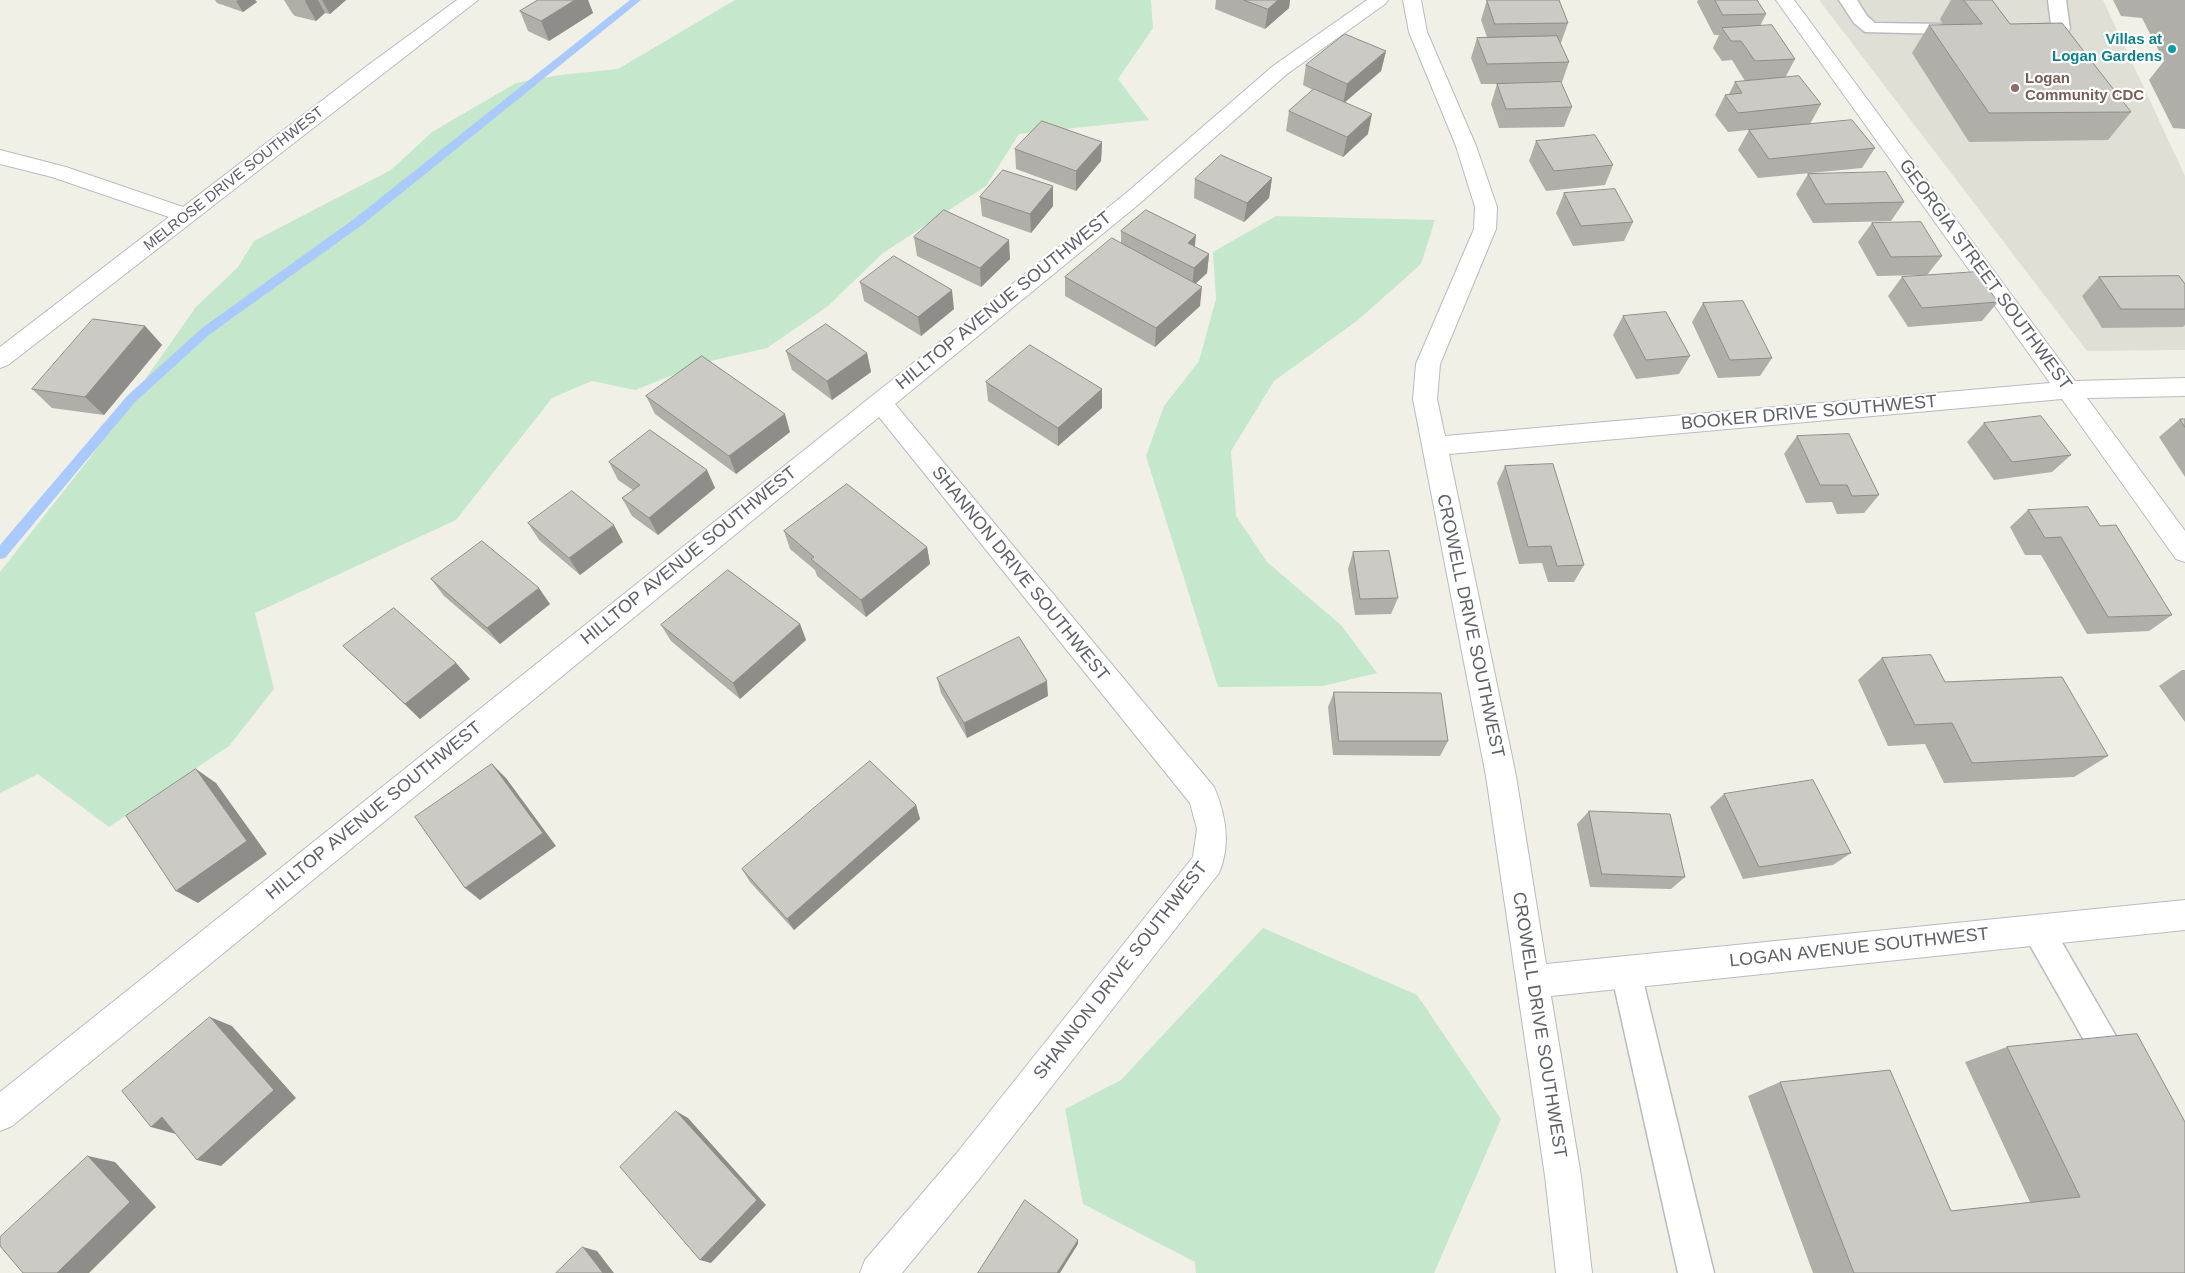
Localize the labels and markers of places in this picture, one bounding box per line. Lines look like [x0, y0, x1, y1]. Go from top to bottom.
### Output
place label: Villas at Logan Gardens [2052, 31, 2162, 66]
marker: Villas at Logan Gardens [2166, 43, 2178, 55]
place label: Logan Community CDC [2025, 70, 2144, 105]
marker: Logan Community CDC [2009, 82, 2021, 94]

